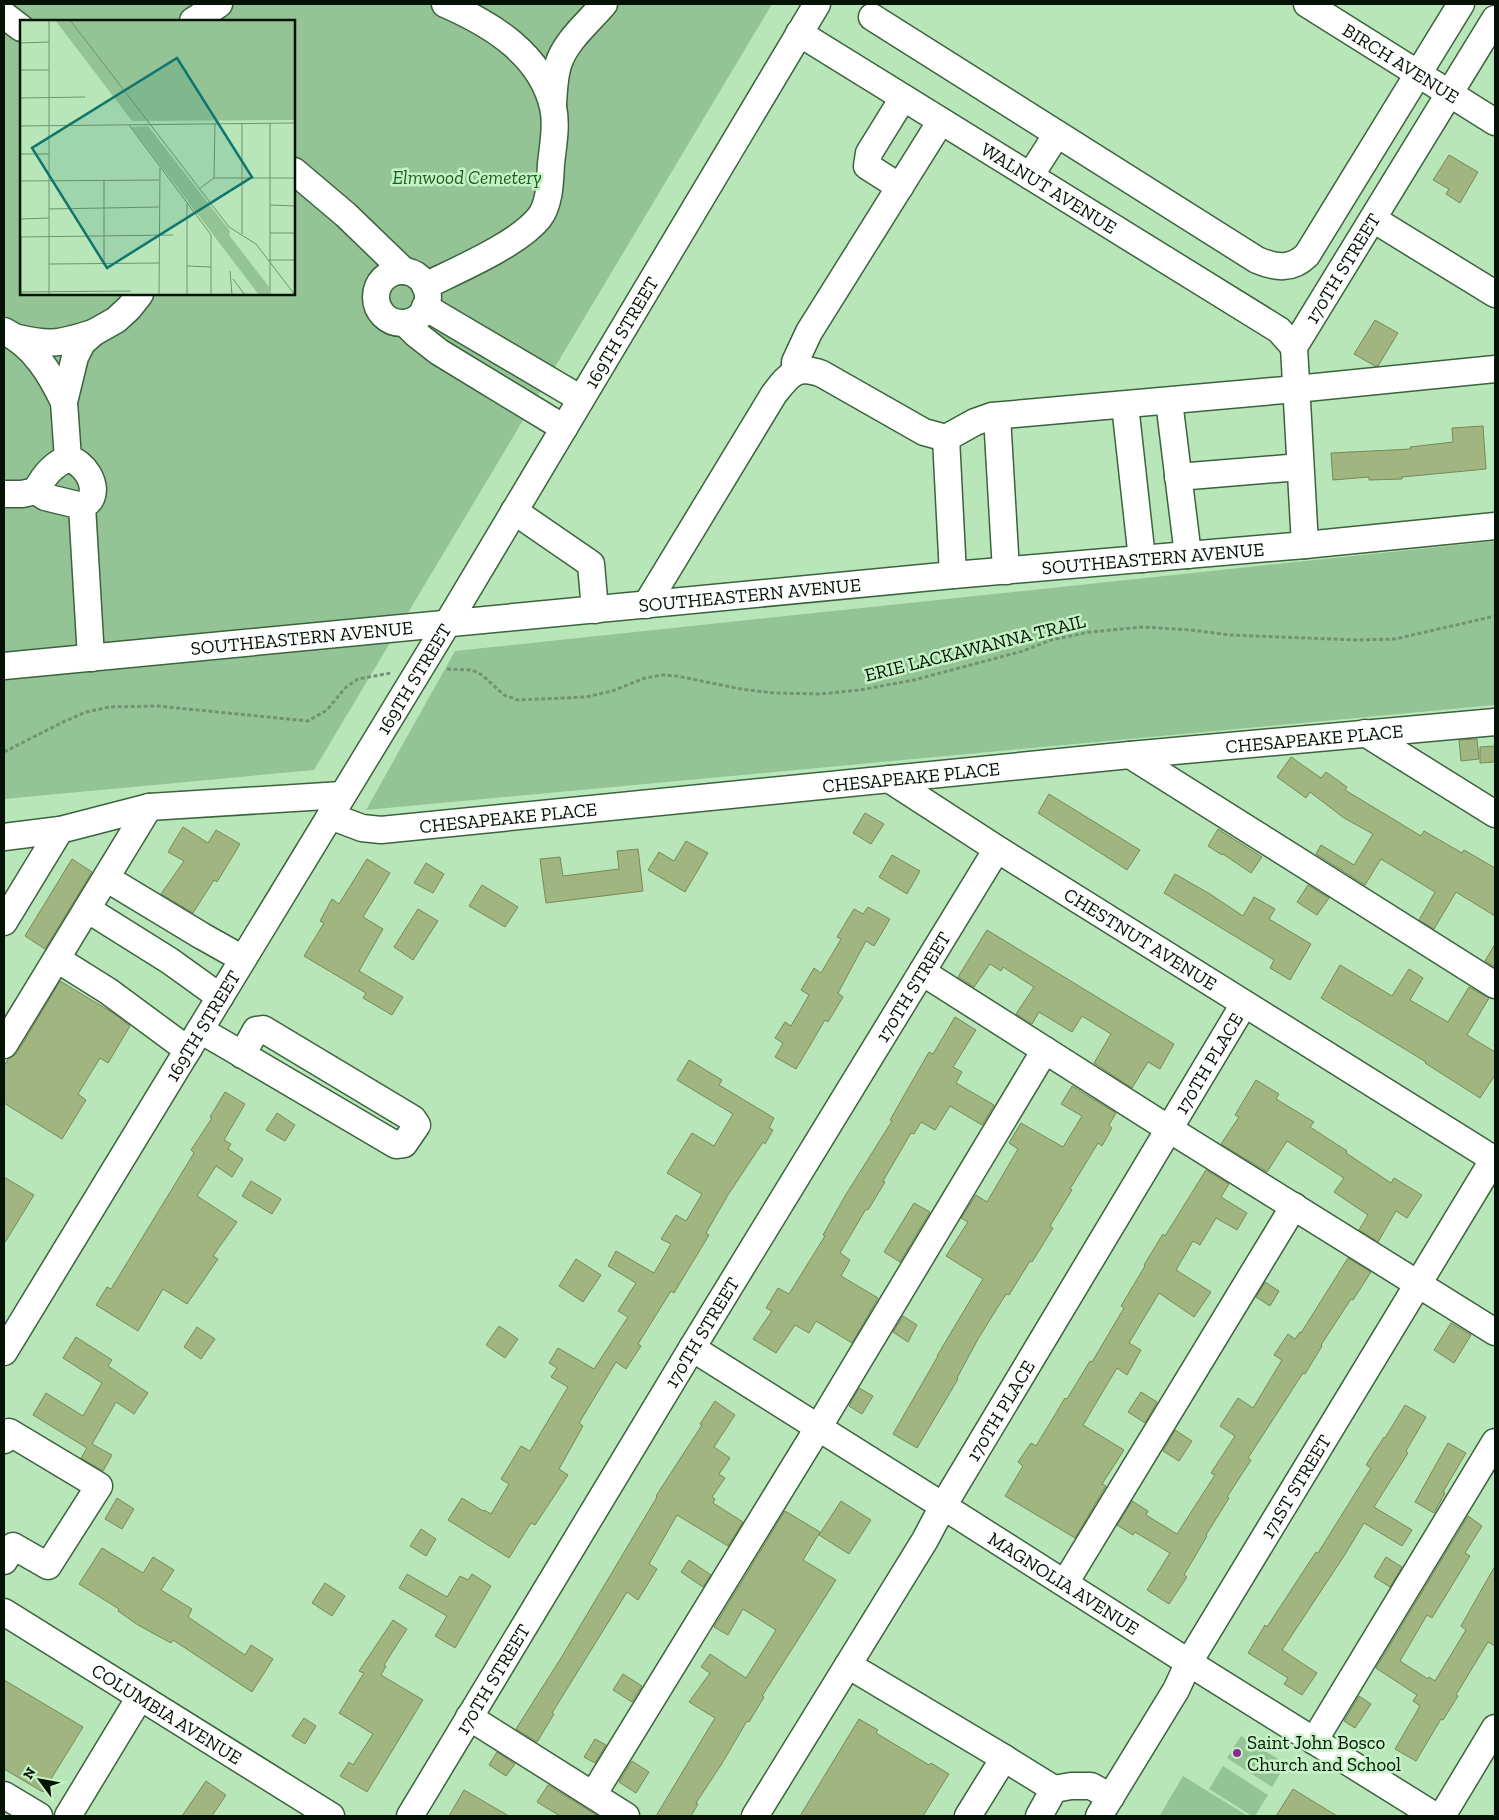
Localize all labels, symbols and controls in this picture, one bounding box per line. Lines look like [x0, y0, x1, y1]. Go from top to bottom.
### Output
street label: BIRCH AVENUE [1339, 18, 1463, 108]
inset map [20, 20, 295, 295]
street label: WALNUT AVENUE [977, 137, 1121, 238]
park label: Elmwood Cemetery [392, 166, 542, 189]
street label: 170TH STREET [1300, 208, 1385, 327]
street label: 169TH STREET [579, 272, 663, 392]
street label: SOUTHEASTERN AVENUE [1041, 537, 1265, 579]
street label: SOUTHEASTERN AVENUE [637, 572, 862, 617]
street label: ERIE LACKAWANNA TRAIL [862, 609, 1088, 687]
street label: SOUTHEASTERN AVENUE [189, 615, 414, 660]
street label: 169TH STREET [371, 619, 456, 738]
street label: CHESAPEAKE PLACE [1224, 719, 1404, 758]
street label: CHESAPEAKE PLACE [821, 757, 1001, 797]
street label: CHESAPEAKE PLACE [418, 797, 598, 838]
street label: CHESTNUT AVENUE [1060, 882, 1221, 995]
street label: 170TH STREET [871, 927, 955, 1046]
street label: 169TH STREET [160, 966, 245, 1085]
street label: 170TH PLACE [1169, 1008, 1248, 1118]
street label: 170TH STREET [659, 1273, 744, 1392]
street label: 170TH PLACE [961, 1356, 1039, 1465]
street label: 171ST STREET [1255, 1430, 1336, 1542]
street label: MAGNOLIA AVENUE [984, 1526, 1144, 1640]
street label: 170TH STREET [450, 1619, 535, 1738]
street label: COLUMBIA AVENUE [88, 1658, 246, 1769]
place label: Saint John Bosco Church and School [1247, 1731, 1401, 1776]
marker: Saint John Bosco Church and School [1231, 1747, 1243, 1759]
north arrow [15, 1755, 65, 1805]
text: N [19, 1764, 40, 1782]

